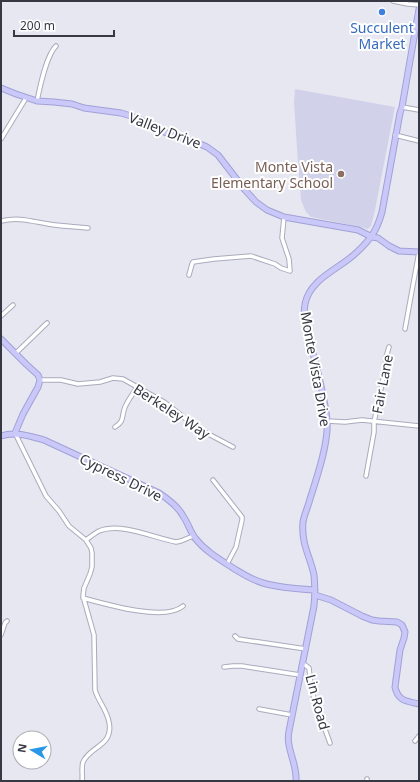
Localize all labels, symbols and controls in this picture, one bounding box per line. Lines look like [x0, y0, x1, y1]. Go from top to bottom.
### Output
marker: Succulent Market [377, 7, 387, 17]
scale bar [14, 12, 114, 38]
text: 200 m [20, 17, 55, 34]
place label: Succulent Market [350, 18, 414, 53]
street label: Valley Drive [126, 107, 204, 153]
place label: Monte Vista Elementary School [211, 157, 333, 192]
marker: Monte Vista Elementary School [336, 169, 346, 179]
street label: Monte Vista Drive [297, 310, 335, 428]
street label: Fair Lane [367, 353, 397, 415]
street label: Berkeley Way [130, 379, 215, 443]
street label: Cypress Drive [77, 449, 166, 505]
street label: Lin Road [301, 672, 335, 732]
north arrow [12, 730, 52, 770]
text: N [13, 742, 30, 754]

